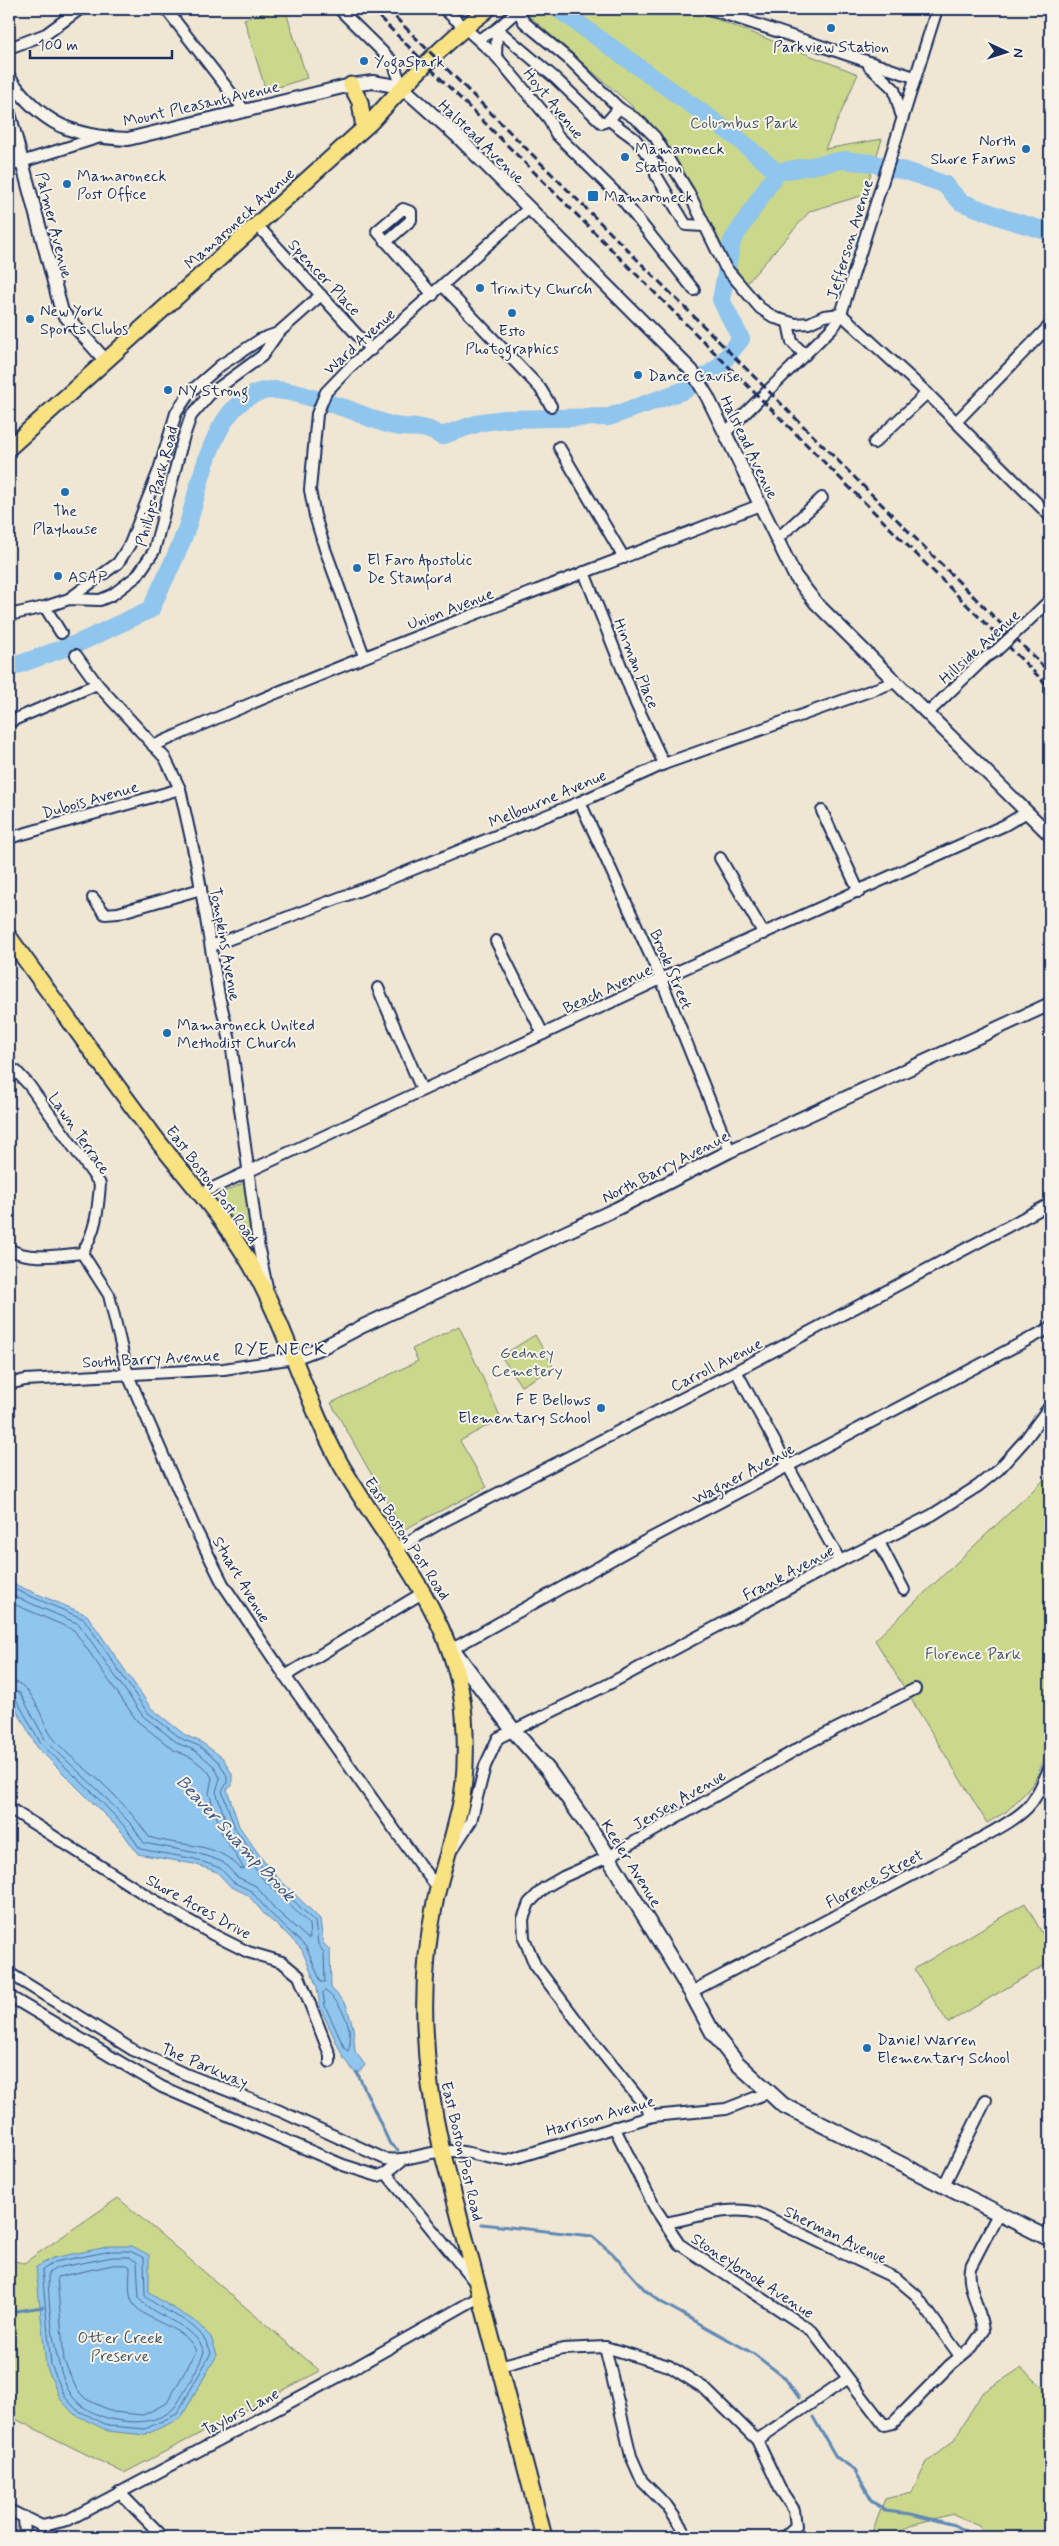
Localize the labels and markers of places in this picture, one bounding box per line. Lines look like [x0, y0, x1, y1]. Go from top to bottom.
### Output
marker: Parkview Station [825, 22, 837, 34]
place label: Parkview Station [773, 37, 889, 58]
place label: YogaSpark [374, 52, 445, 74]
marker: YogaSpark [358, 55, 370, 67]
place label: North Shore Farms [930, 131, 1016, 170]
place label: Mamaroneck Station [635, 139, 724, 178]
marker: North Shore Farms [1020, 143, 1032, 155]
marker: Mamaroneck Station [619, 151, 631, 163]
place label: Mamaroneck Post Office [77, 166, 166, 205]
marker: Mamaroneck Post Office [61, 178, 73, 190]
place label: Mamaroneck [604, 187, 693, 208]
marker: Mamaroneck [586, 189, 600, 203]
place label: Trinity Church [490, 279, 592, 300]
marker: Trinity Church [474, 282, 486, 294]
place label: New York Sports Clubs [40, 301, 128, 340]
marker: Esto Photographics [506, 307, 518, 319]
marker: New York Sports Clubs [24, 313, 36, 325]
place label: Esto Photographics [465, 321, 559, 361]
place label: Dance Cavise [648, 366, 740, 387]
marker: Dance Cavise [632, 369, 644, 381]
place label: NY Strong [178, 381, 248, 403]
marker: NY Strong [162, 384, 174, 396]
marker: The Playhouse [59, 486, 71, 498]
place label: The Playhouse [33, 501, 97, 540]
place label: El Faro Apostolic De Stamford [367, 550, 473, 591]
marker: El Faro Apostolic De Stamford [351, 562, 363, 574]
place label: ASAP [68, 567, 107, 588]
marker: ASAP [52, 570, 64, 582]
place label: Mamaroneck United Methodist Church [177, 1015, 315, 1054]
marker: Mamaroneck United Methodist Church [161, 1027, 173, 1039]
place label: F E Bellows Elementary School [458, 1390, 591, 1429]
marker: F E Bellows Elementary School [595, 1402, 607, 1414]
place label: Daniel Warren Elementary School [877, 2030, 1010, 2069]
marker: Daniel Warren Elementary School [861, 2042, 873, 2054]

